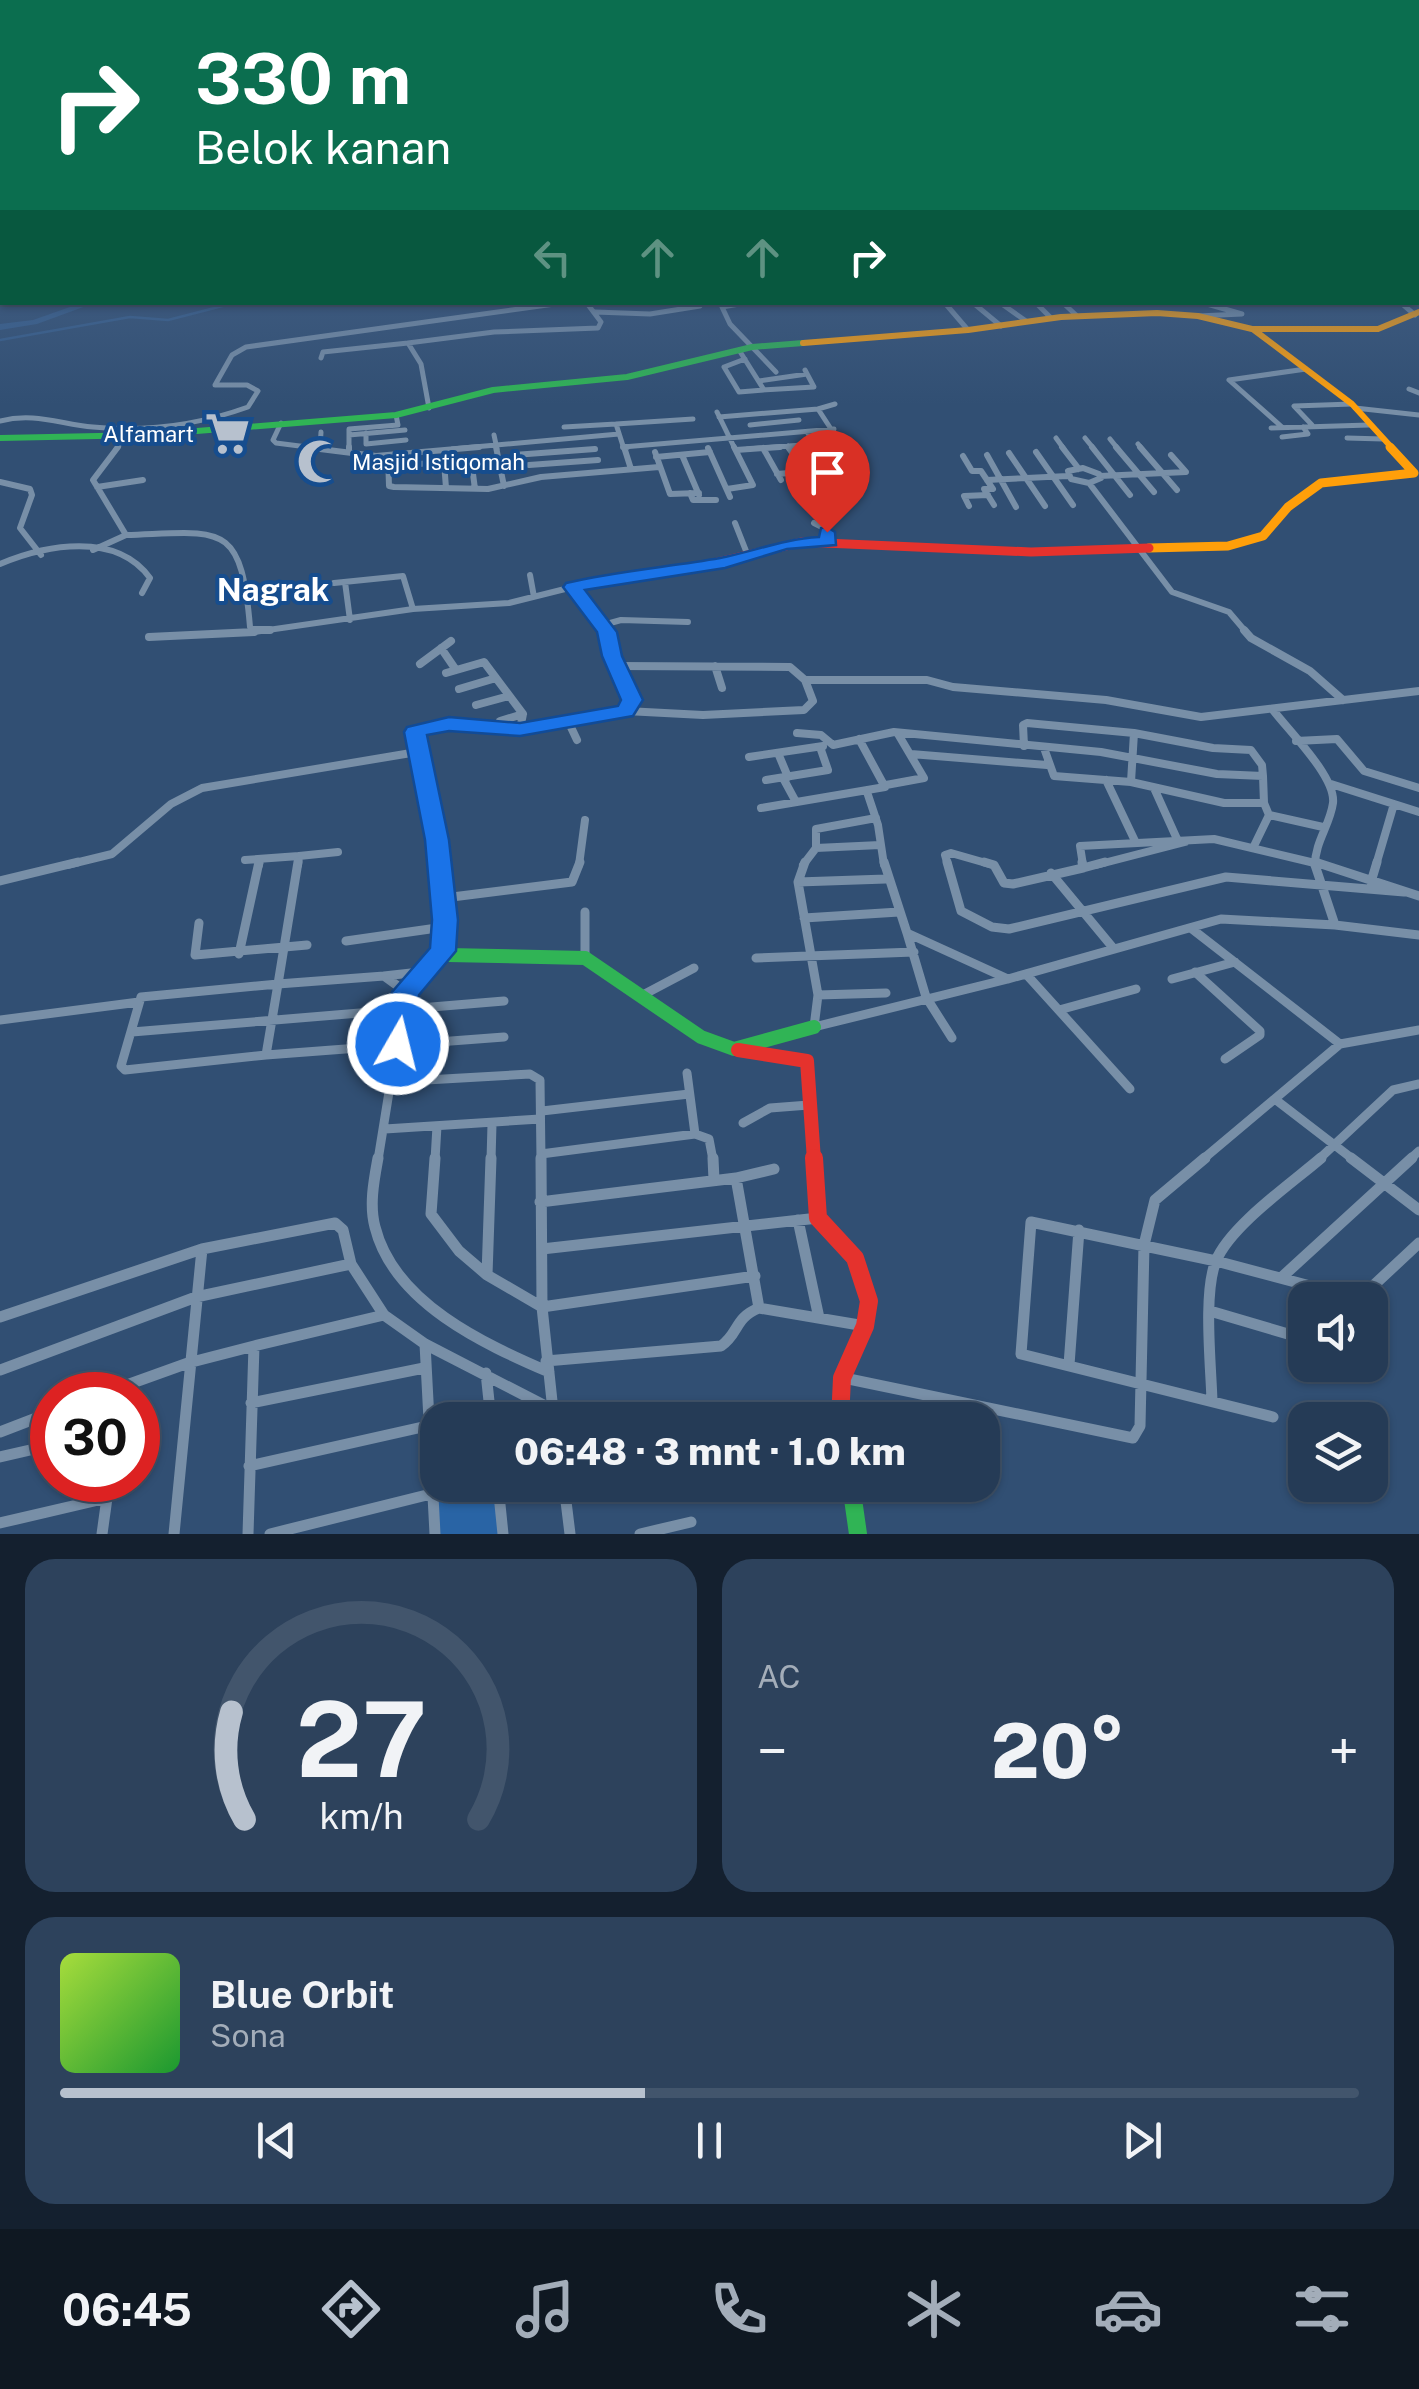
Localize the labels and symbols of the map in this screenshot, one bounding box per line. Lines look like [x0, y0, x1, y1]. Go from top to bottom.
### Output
supermarket icon: Alfamart [203, 410, 251, 458]
place label: Alfamart [103, 421, 194, 447]
pin [785, 430, 870, 533]
mosque icon: Masjid Istiqomah [295, 438, 343, 486]
place label: Masjid Istiqomah [352, 449, 525, 475]
district label: Nagrak [217, 571, 329, 608]
position arrow [346, 992, 450, 1096]
speed limit sign: 30 [30, 1372, 160, 1502]

